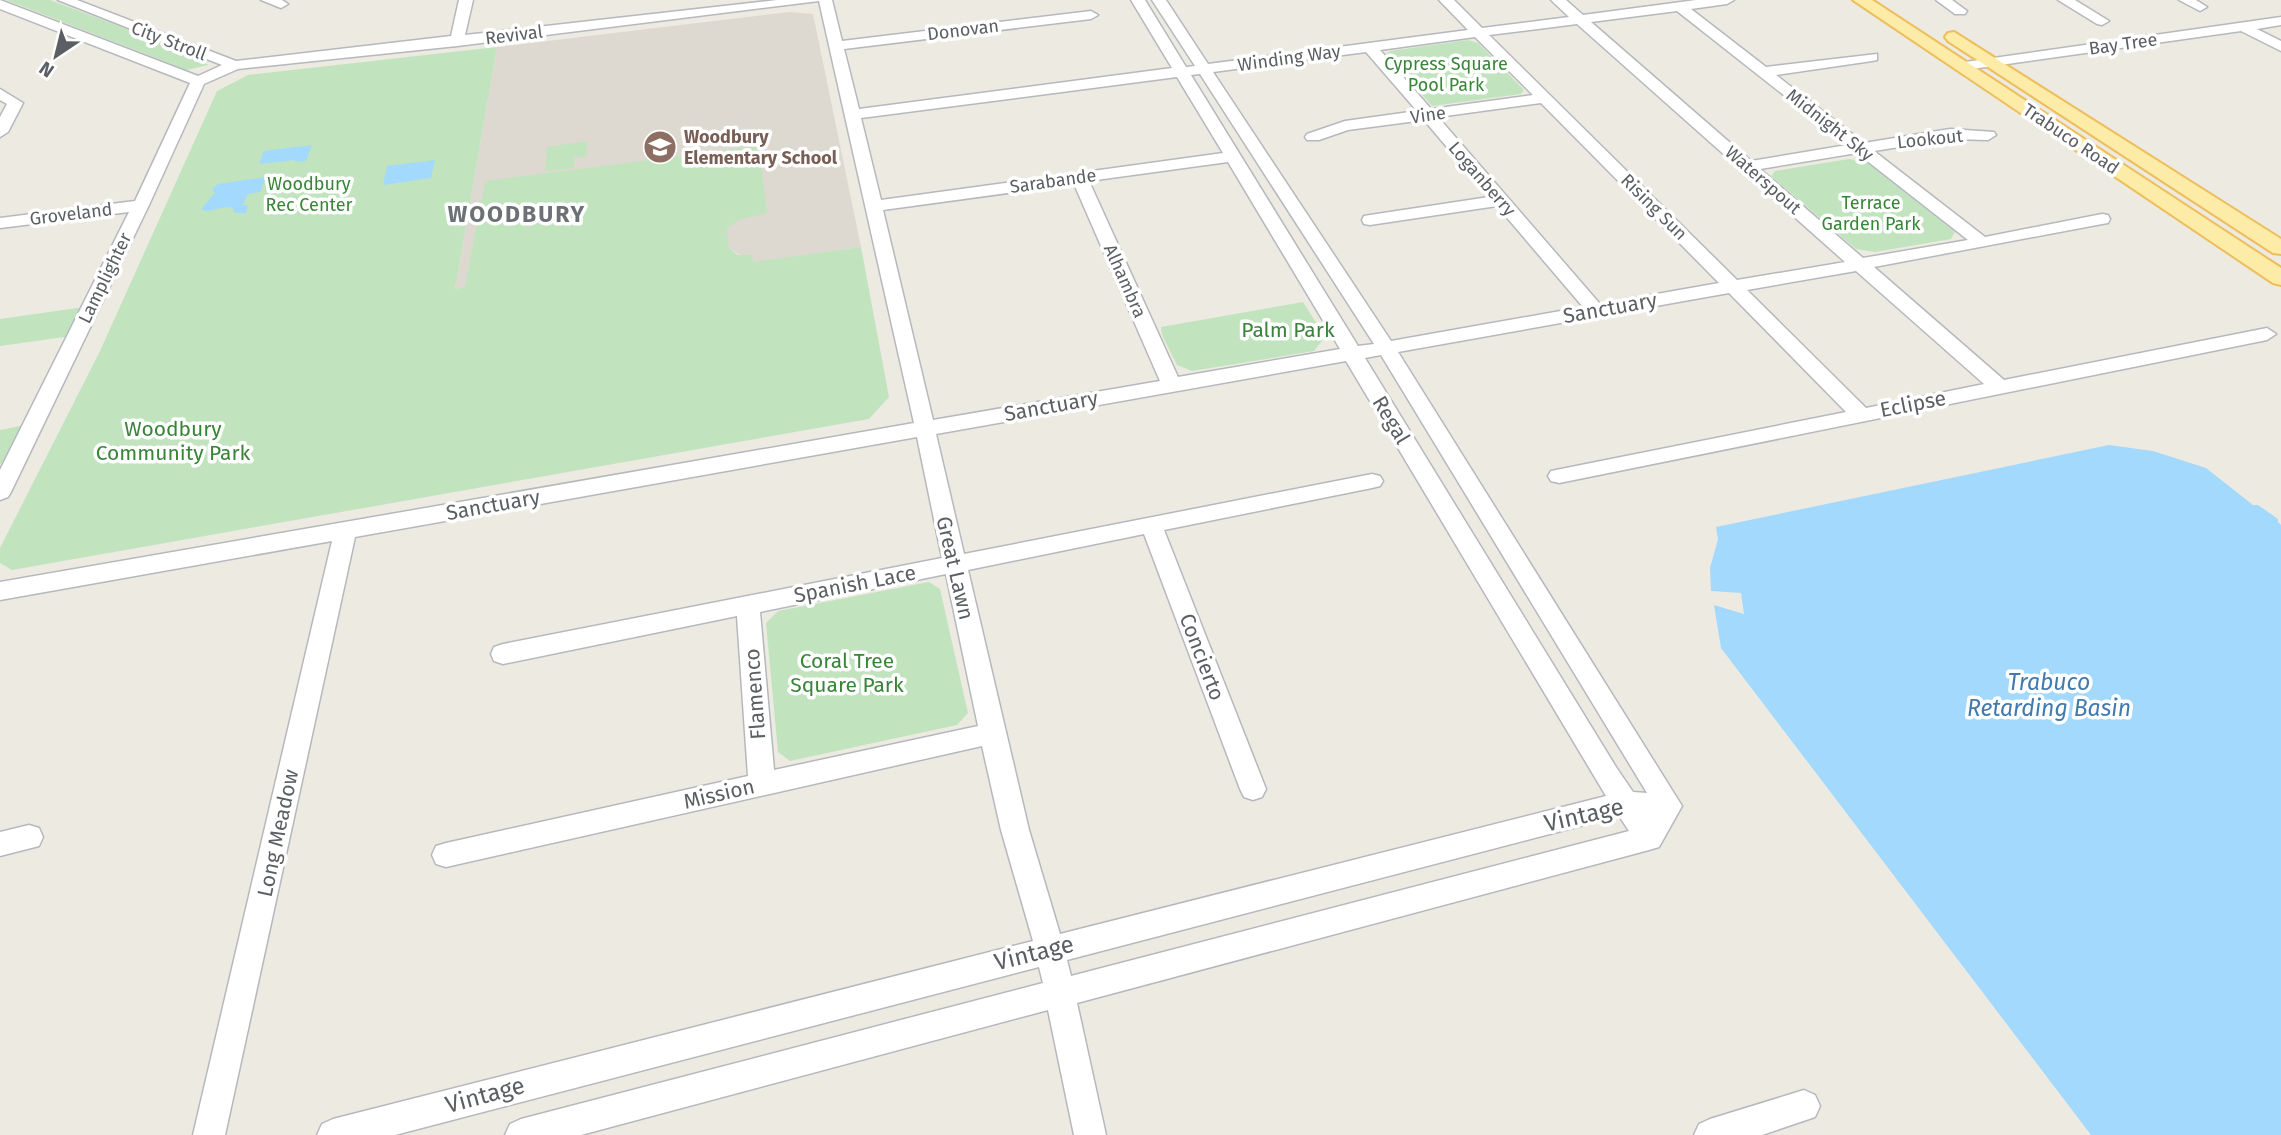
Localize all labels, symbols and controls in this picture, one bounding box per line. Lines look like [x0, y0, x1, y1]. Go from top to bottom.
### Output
street label: Donovan [926, 15, 1000, 45]
street label: City Stroll [128, 17, 210, 65]
north arrow [21, 21, 91, 91]
street label: Revival [484, 21, 544, 49]
street label: Bay Tree [2087, 28, 2159, 60]
street label: Winding Way [1236, 40, 1342, 76]
park label: Cypress Square Pool Park [1384, 53, 1508, 96]
text: N [35, 56, 58, 83]
street label: Midnight Sky [1782, 84, 1878, 166]
street label: Trabuco Road [2019, 99, 2123, 179]
street label: Vine [1409, 102, 1447, 128]
street label: Lookout [1896, 125, 1965, 153]
place label: Woodbury Elementary School [684, 126, 838, 169]
school or university icon: Woodbury Elementary School [641, 128, 679, 166]
street label: Loganberry [1444, 137, 1520, 221]
street label: Waterspout [1721, 141, 1806, 219]
street label: Sarabande [1008, 164, 1098, 198]
street label: Rising Sun [1616, 169, 1692, 245]
park label: Woodbury Rec Center [266, 173, 352, 216]
park label: Terrace Garden Park [1822, 192, 1921, 235]
street label: Groveland [28, 198, 114, 230]
district label: WOODBURY [448, 200, 586, 228]
street label: Lamplighter [74, 229, 136, 327]
street label: Alhambra [1099, 241, 1151, 321]
street label: Sanctuary [1561, 287, 1660, 329]
park label: Palm Park [1241, 317, 1335, 343]
street label: Sanctuary [1002, 385, 1101, 427]
street label: Eclipse [1878, 385, 1948, 423]
street label: Regal [1367, 391, 1415, 449]
park label: Woodbury Community Park [96, 416, 251, 466]
street label: Sanctuary [444, 484, 543, 526]
street label: Great Lawn [930, 514, 980, 622]
street label: Spanish Lace [792, 559, 918, 609]
street label: Concierto [1174, 610, 1230, 704]
street label: Flamenco [739, 648, 771, 740]
park label: Coral Tree Square Park [790, 648, 904, 698]
water label: Trabuco Retarding Basin [1967, 668, 2131, 722]
street label: Long Meadow [252, 767, 304, 899]
street label: Mission [681, 773, 757, 815]
street label: Vintage [1542, 792, 1626, 838]
street label: Vintage [991, 930, 1077, 976]
street label: Vintage [442, 1071, 528, 1119]

